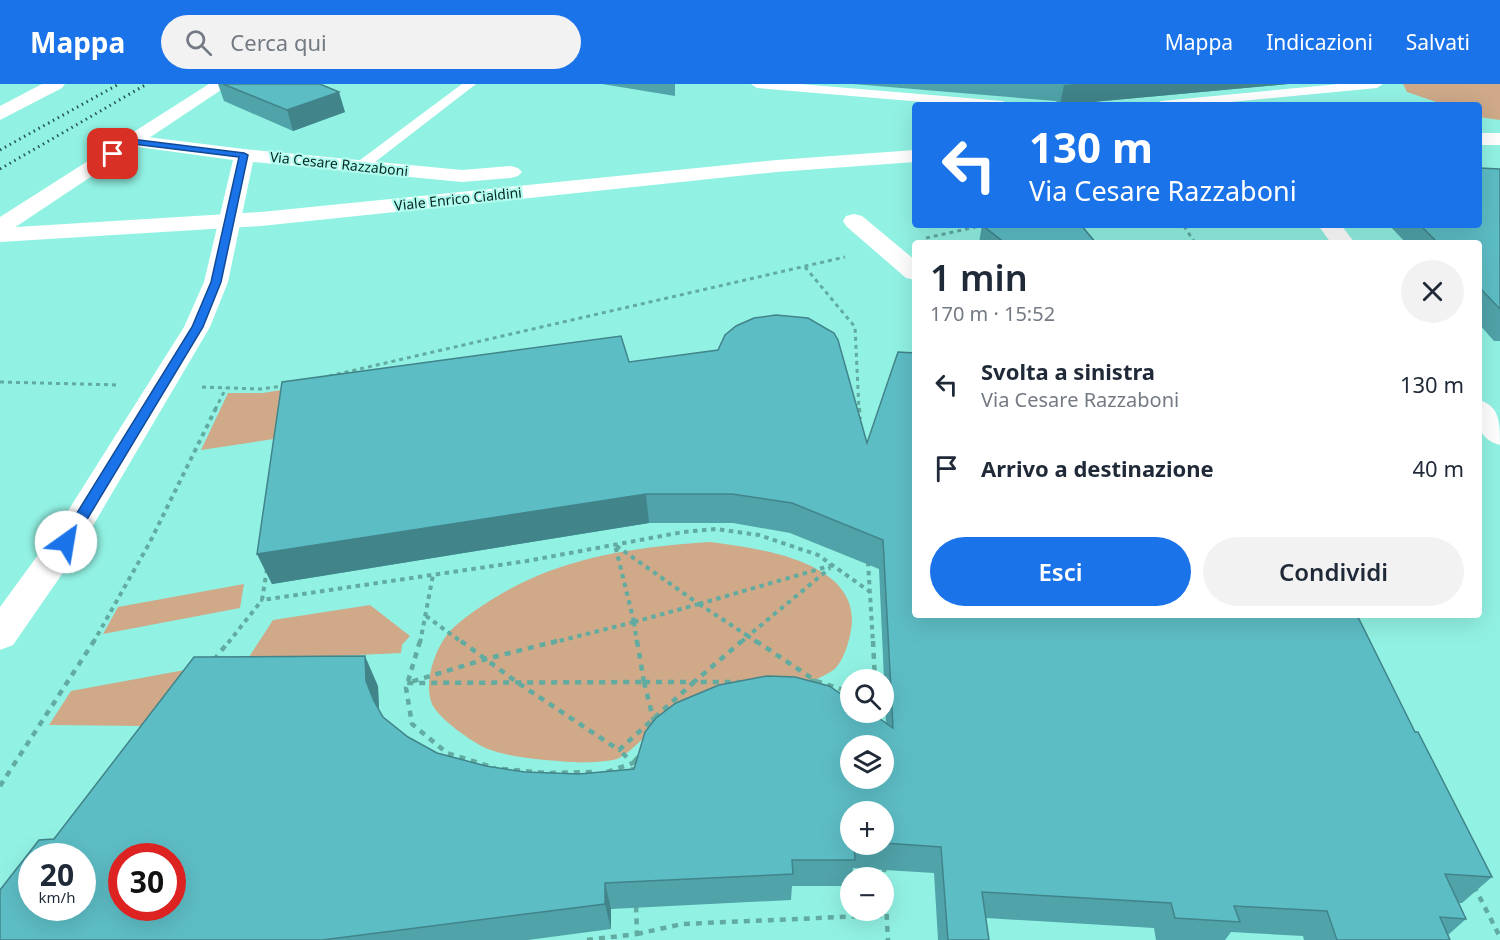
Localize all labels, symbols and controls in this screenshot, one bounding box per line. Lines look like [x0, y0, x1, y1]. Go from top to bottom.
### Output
search box [161, 15, 581, 69]
text: Mappa [30, 23, 125, 61]
icon: search [182, 26, 215, 59]
text: Cerca qui [230, 27, 327, 57]
text: Mappa [1165, 28, 1233, 56]
text: Indicazioni [1266, 28, 1373, 56]
text: Salvati [1406, 28, 1470, 56]
text: 130 m [1029, 118, 1153, 175]
icon: left [930, 126, 1008, 204]
pin [87, 128, 138, 179]
icon: arrive [96, 137, 129, 170]
street label: Via Cesare Razzaboni [269, 147, 409, 180]
text: Via Cesare Razzaboni [1029, 172, 1297, 209]
street label: Viale Enrico Cialdini [393, 182, 523, 215]
text: 1 min [930, 253, 1028, 302]
button: close [1401, 260, 1464, 323]
text: 170 m · 15:52 [930, 300, 1055, 327]
text: Svolta a sinistra [981, 356, 1155, 386]
icon: left [930, 368, 963, 401]
text: 130 m [1400, 369, 1464, 399]
text: Via Cesare Razzaboni [981, 386, 1179, 413]
icon: arrive [930, 452, 963, 485]
text: Arrivo a destinazione [981, 453, 1214, 483]
text: 40 m [1413, 453, 1464, 483]
position arrow [34, 510, 98, 574]
button: Esci [930, 537, 1191, 606]
button: Condividi [1203, 537, 1464, 606]
map controls [840, 669, 894, 921]
button: search [840, 669, 894, 723]
button: layers [840, 735, 894, 789]
button: + [840, 801, 894, 855]
speed limit sign: 30 [108, 843, 186, 921]
text: 20 [40, 854, 74, 895]
button: − [840, 867, 894, 921]
text: km/h [39, 887, 75, 907]

